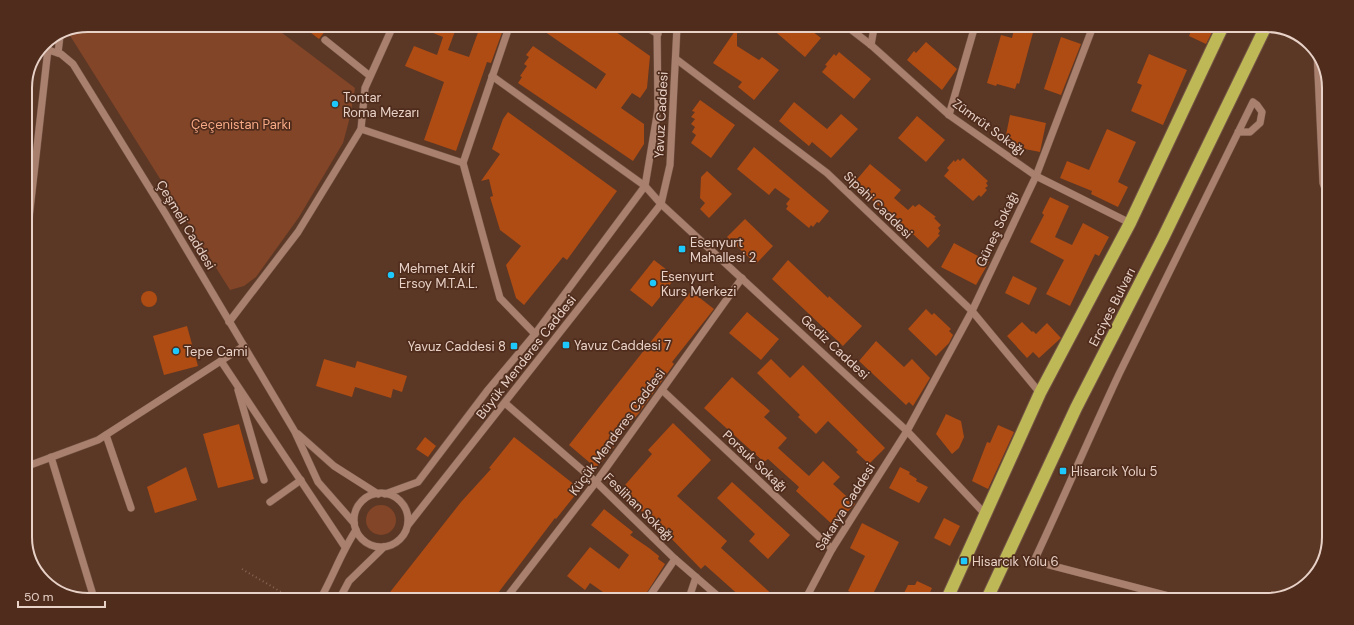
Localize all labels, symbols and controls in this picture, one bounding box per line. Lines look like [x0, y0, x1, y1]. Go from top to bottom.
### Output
street label: Yavuz Caddesi [650, 71, 672, 159]
place label: Tontar Roma Mezarı [343, 89, 419, 121]
street label: Zümrüt Sokağı [949, 95, 1029, 159]
marker: Tontar Roma Mezarı [330, 99, 340, 109]
park label: Çeçenistan Parkı [191, 116, 291, 133]
street label: Sipahi Caddesi [840, 168, 916, 242]
street label: Çeşmeli Caddesi [153, 177, 219, 273]
street label: Güneş Sokağı [972, 189, 1022, 269]
place label: Esenyurt Mahallesi 2 [690, 234, 756, 266]
marker: Esenyurt Mahallesi 2 [677, 244, 687, 254]
place label: Mehmet Akif Ersoy M.T.A.L. [399, 260, 478, 292]
street label: Erciyes Bulvarı [1085, 265, 1139, 349]
place label: Esenyurt Kurs Merkezi [661, 268, 736, 300]
marker: Mehmet Akif Ersoy M.T.A.L. [386, 270, 396, 280]
marker: Esenyurt Kurs Merkezi [648, 278, 658, 288]
street label: Büyük Menderes Caddesi [472, 292, 580, 422]
street label: Gediz Caddesi [797, 311, 873, 383]
place label: Yavuz Caddesi 7 [574, 337, 671, 354]
place label: Yavuz Caddesi 8 [408, 338, 506, 355]
marker: Yavuz Caddesi 7 [561, 340, 571, 350]
marker: Yavuz Caddesi 8 [509, 341, 519, 351]
place label: Tepe Cami [184, 343, 248, 360]
marker: Tepe Cami [171, 346, 181, 356]
street label: Küçük Menderes Caddesi [565, 365, 669, 499]
street label: Porsuk Sokağı [719, 427, 791, 495]
street label: Sakarya Caddesi [811, 460, 879, 554]
place label: Hisarcık Yolu 5 [1071, 463, 1157, 480]
marker: Hisarcık Yolu 5 [1058, 466, 1068, 476]
street label: Feslihan Sokağı [600, 469, 678, 545]
place label: Hisarcık Yolu 6 [972, 553, 1059, 570]
marker: Hisarcık Yolu 6 [959, 556, 969, 566]
scale bar [18, 583, 105, 609]
text: 50 m [24, 589, 53, 605]

